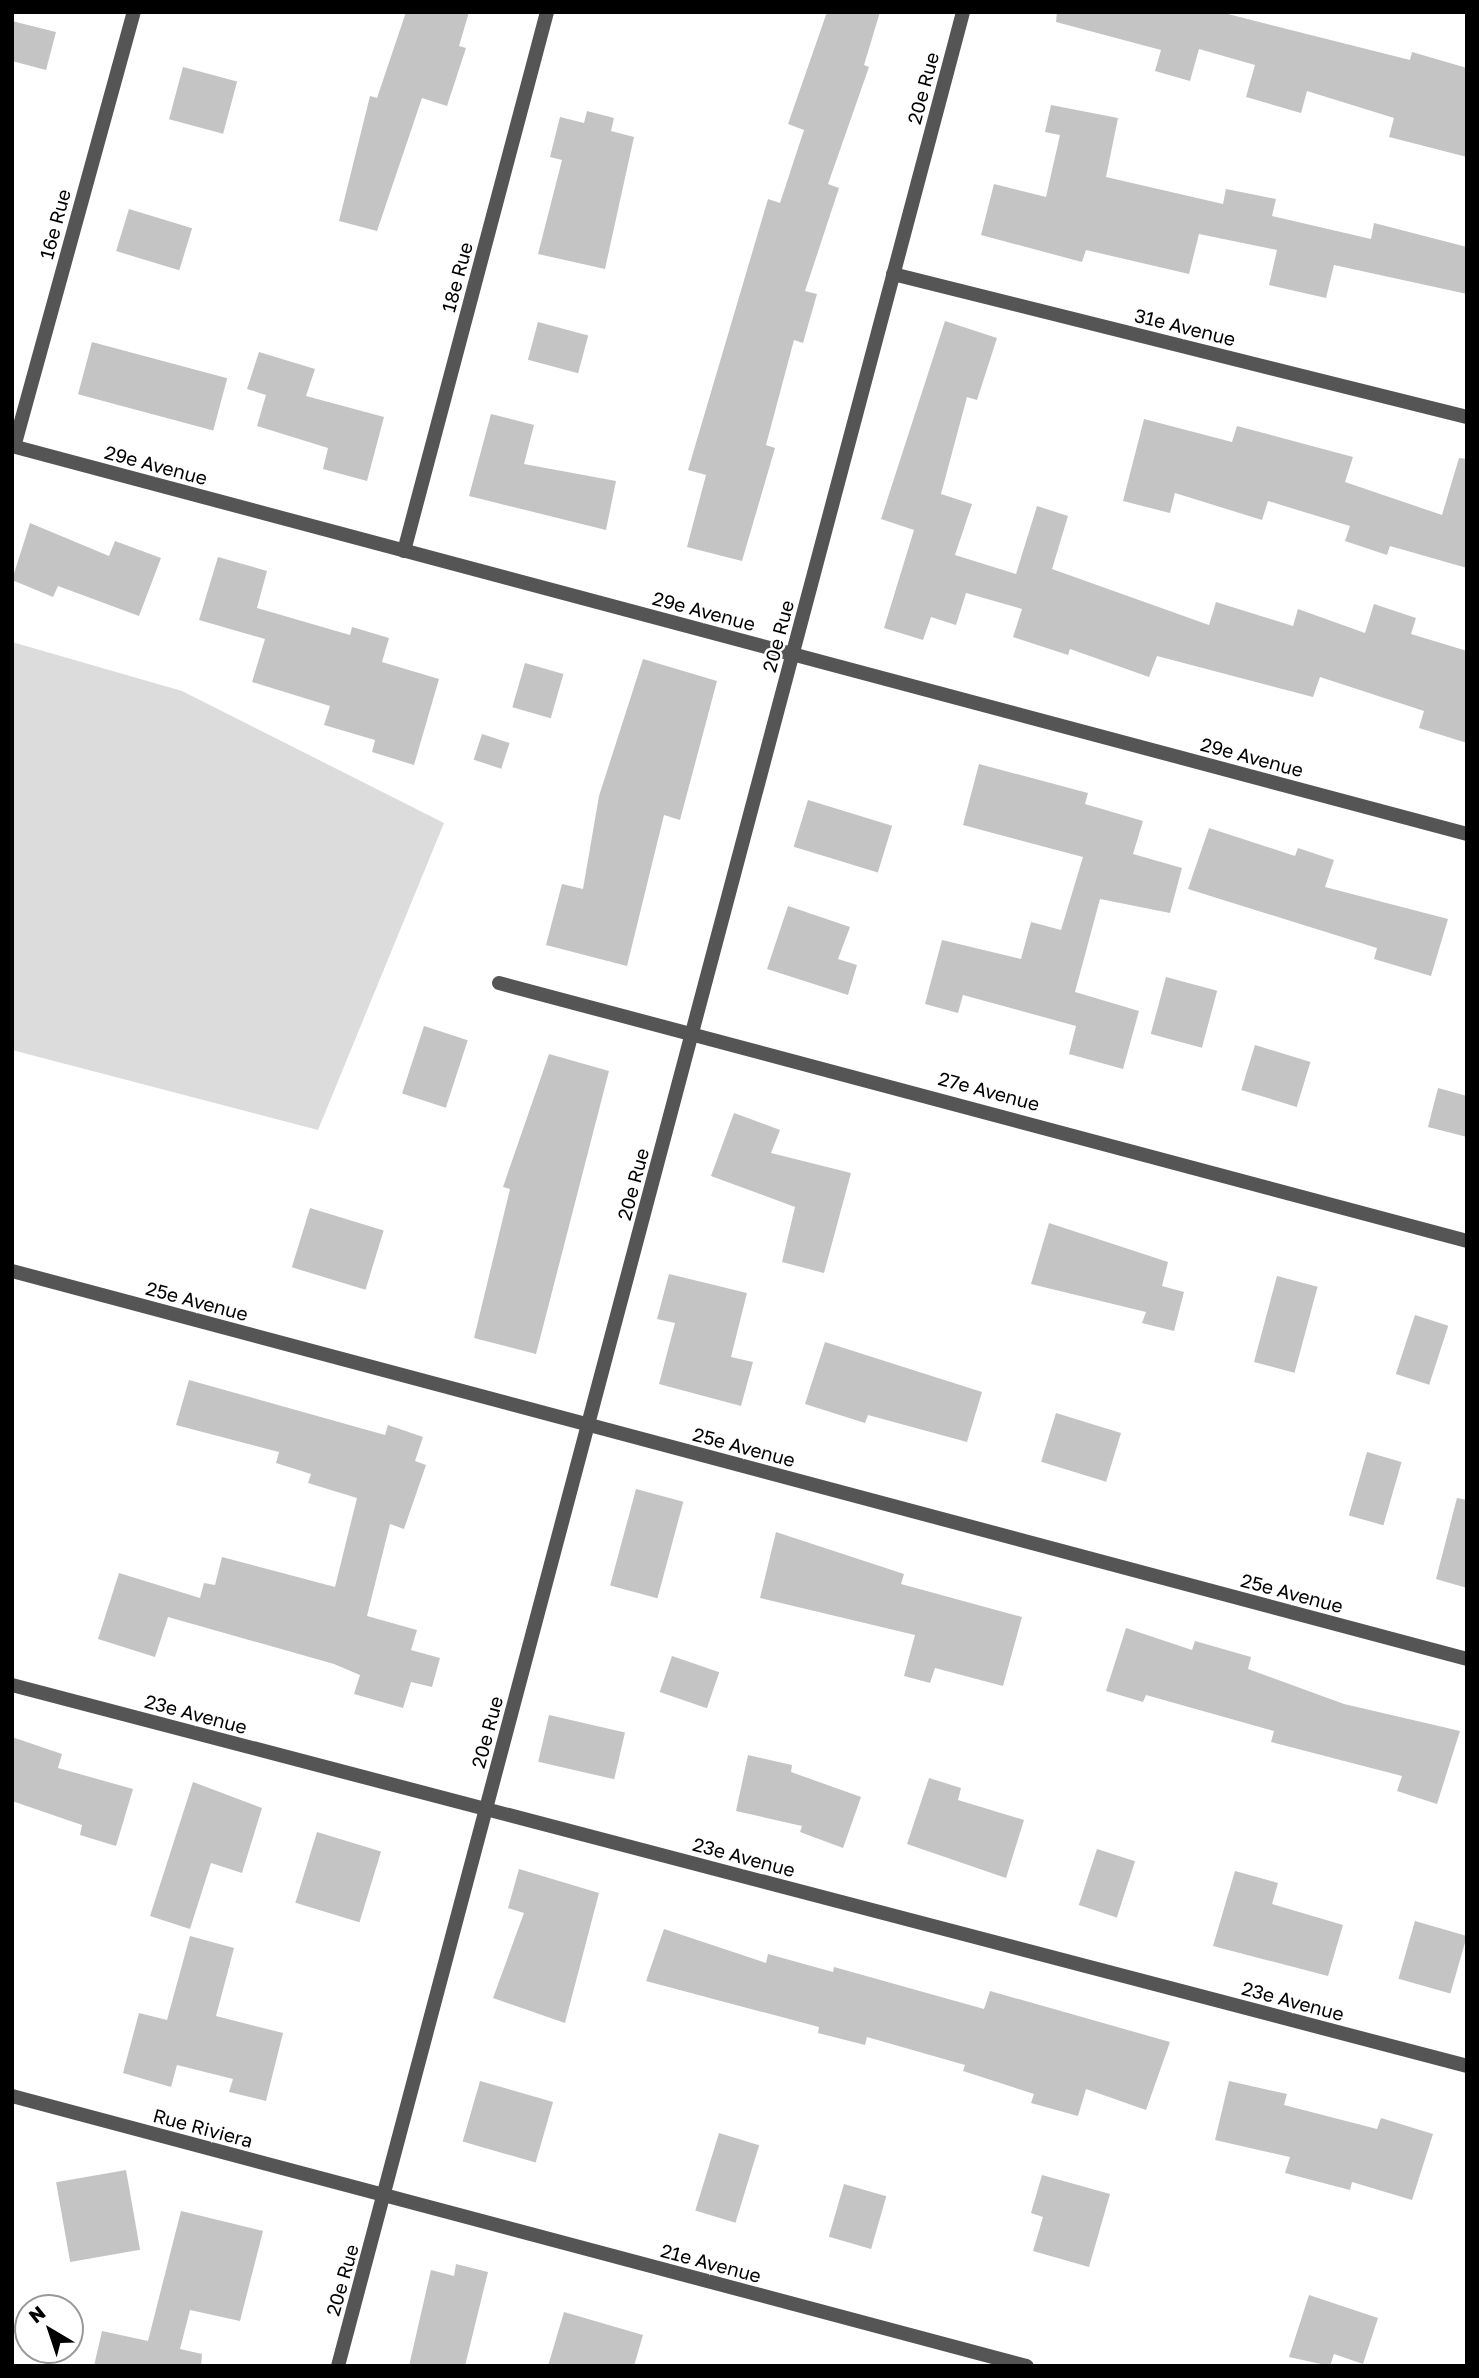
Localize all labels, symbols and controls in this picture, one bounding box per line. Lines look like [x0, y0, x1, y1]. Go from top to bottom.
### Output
street label: 20e Rue [902, 49, 944, 127]
street label: 16e Rue [35, 187, 75, 261]
street label: 18e Rue [437, 239, 477, 315]
street label: 31e Avenue [1132, 303, 1238, 351]
street label: 29e Avenue [102, 440, 210, 490]
street label: 29e Avenue [650, 586, 758, 636]
street label: 20e Rue [757, 597, 799, 675]
street label: 29e Avenue [1198, 732, 1306, 782]
street label: 27e Avenue [936, 1067, 1042, 1115]
street label: 20e Rue [612, 1145, 654, 1223]
street label: 25e Avenue [143, 1276, 251, 1326]
street label: 25e Avenue [690, 1422, 798, 1472]
street label: 25e Avenue [1238, 1568, 1346, 1618]
street label: 23e Avenue [142, 1689, 250, 1739]
street label: 20e Rue [466, 1693, 508, 1771]
street label: 23e Avenue [690, 1832, 798, 1882]
street label: 23e Avenue [1239, 1976, 1347, 2026]
street label: Rue Riviera [151, 2104, 255, 2152]
street label: 21e Avenue [658, 2239, 764, 2287]
street label: 20e Rue [321, 2241, 363, 2319]
north arrow [14, 2294, 84, 2364]
text: N [24, 2300, 50, 2327]

